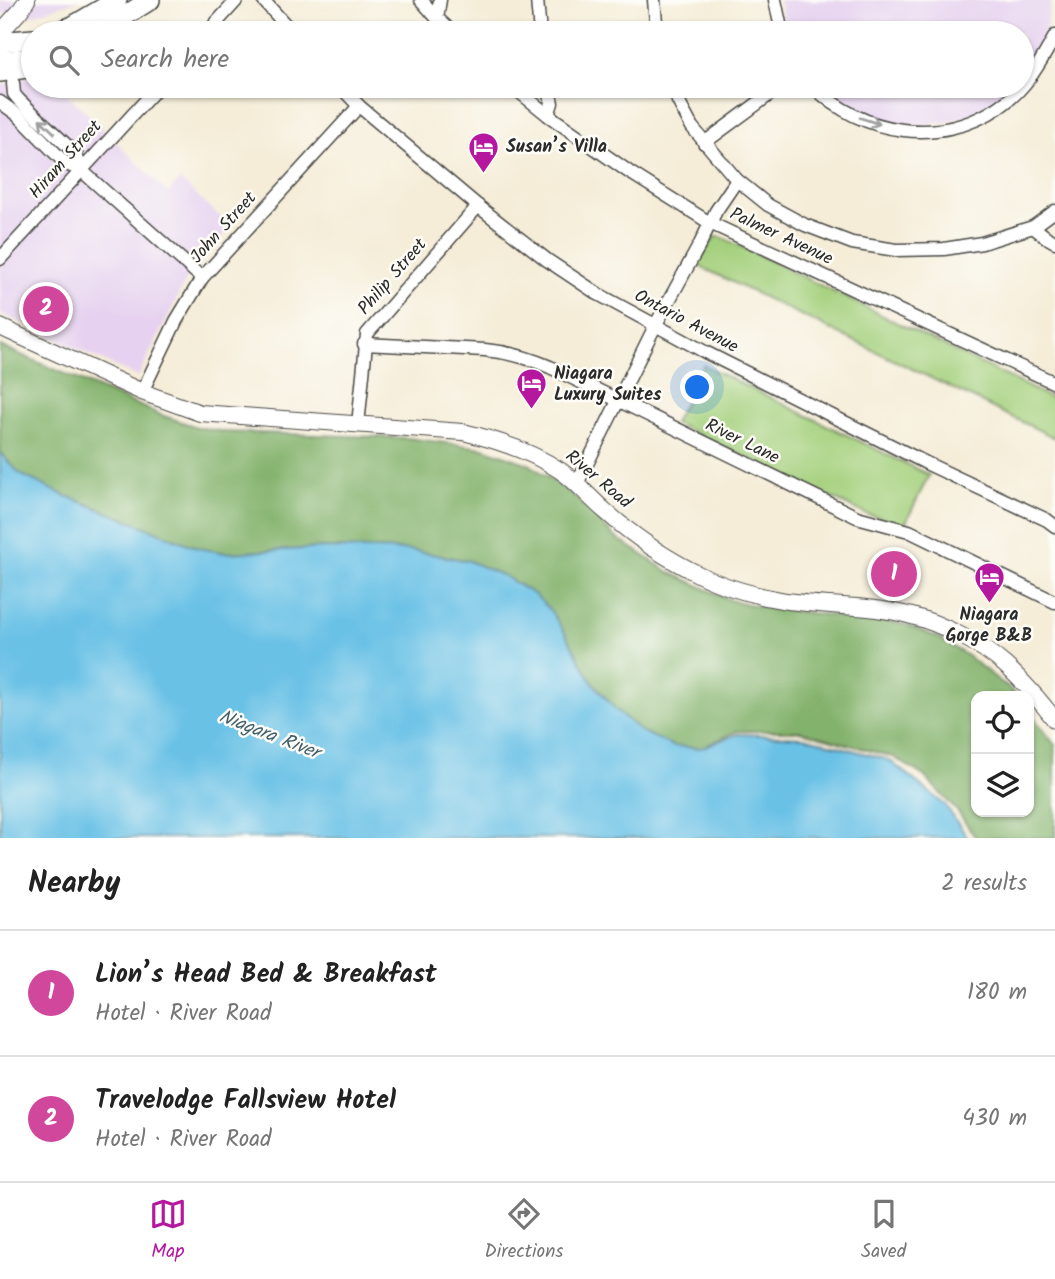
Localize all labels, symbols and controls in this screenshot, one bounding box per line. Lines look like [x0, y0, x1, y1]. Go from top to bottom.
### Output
search box [21, 21, 1034, 98]
text: Search here [101, 39, 229, 81]
icon: search [45, 41, 83, 79]
street label: Hiram Street [22, 113, 110, 206]
one-way arrow [858, 116, 880, 129]
one-way arrow [39, 118, 56, 135]
hotel icon: Susan’s Villa [466, 130, 500, 174]
place label: Susan’s Villa [506, 133, 607, 162]
street label: John Street [184, 185, 265, 271]
street label: Palmer Avenue [724, 200, 838, 274]
street label: Philip Street [351, 231, 435, 322]
street label: Ontario Avenue [629, 282, 743, 362]
pin: 2 [23, 283, 69, 335]
place label: Niagara Luxury Suites [554, 360, 662, 410]
hotel icon: Niagara Luxury Suites [514, 367, 548, 411]
your location [680, 370, 714, 404]
street label: River Lane [700, 412, 784, 472]
street label: River Road [558, 443, 639, 517]
pin: 1 [871, 548, 917, 600]
hotel icon: Niagara Gorge B&B [972, 560, 1006, 604]
place label: Niagara Gorge B&B [946, 601, 1032, 651]
map controls [971, 691, 1034, 817]
button: locate [971, 691, 1034, 754]
water label: Niagara River [214, 702, 327, 769]
button: layers [971, 754, 1034, 817]
text: Nearby [28, 860, 120, 908]
text: 2 results [941, 866, 1027, 902]
text: Lion’s Head Bed & Breakfast [95, 954, 437, 996]
text: 1 [48, 975, 54, 1011]
text: 180 m [967, 975, 1027, 1011]
text: Hotel · River Road [95, 996, 272, 1032]
text: Travelodge Fallsview Hotel [95, 1080, 396, 1122]
text: 2 [44, 1101, 58, 1137]
text: 430 m [962, 1101, 1027, 1137]
text: Hotel · River Road [95, 1122, 272, 1158]
tab: Map [149, 1195, 187, 1267]
tab: Directions [485, 1195, 563, 1267]
tab: Saved [861, 1195, 906, 1267]

